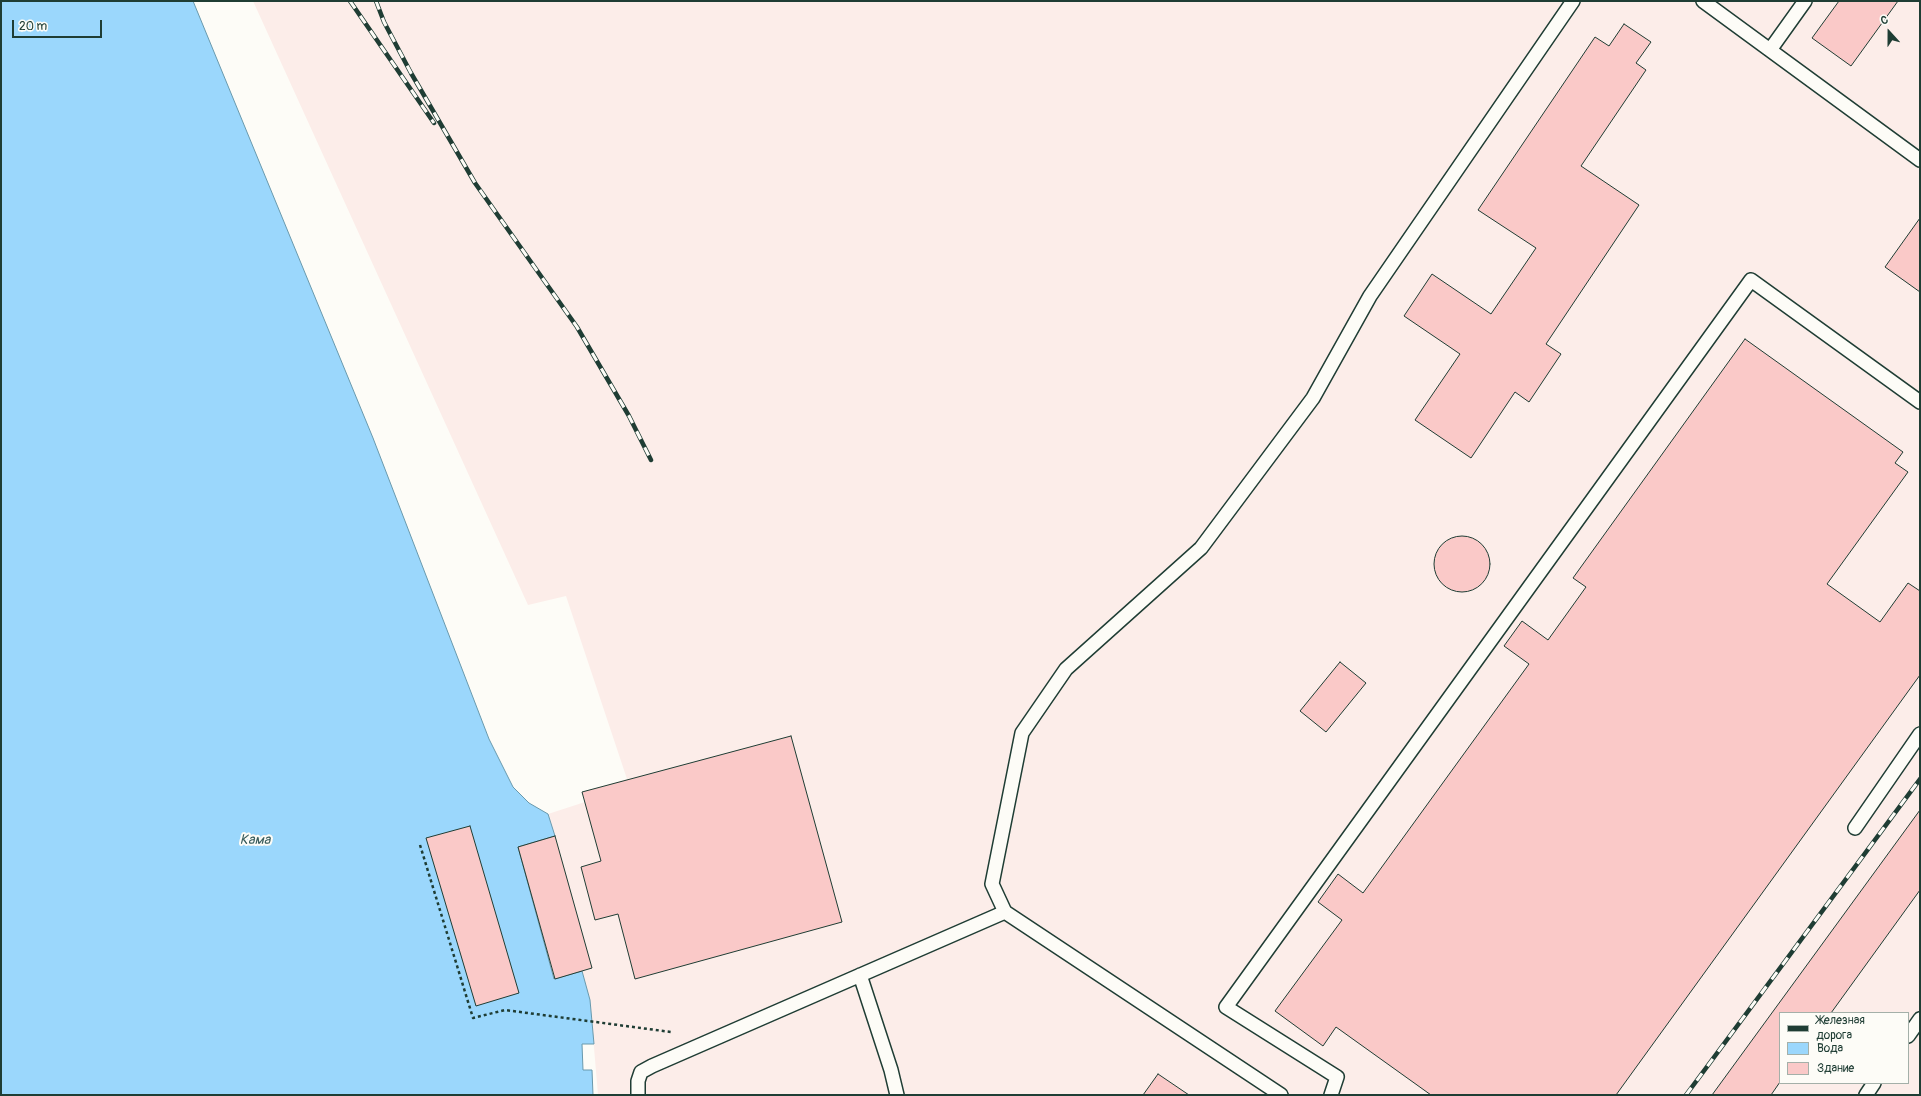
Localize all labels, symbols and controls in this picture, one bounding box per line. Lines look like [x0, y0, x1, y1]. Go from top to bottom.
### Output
scale bar [14, 12, 104, 38]
north arrow [1869, 12, 1909, 52]
text: С [1879, 13, 1890, 28]
text: 20 m [19, 19, 47, 34]
water label: Кама [240, 832, 270, 848]
legend [1779, 1012, 1909, 1084]
text: Железная дорога [1817, 1013, 1865, 1043]
text: Вода [1817, 1041, 1843, 1056]
text: Здание [1817, 1061, 1854, 1076]

